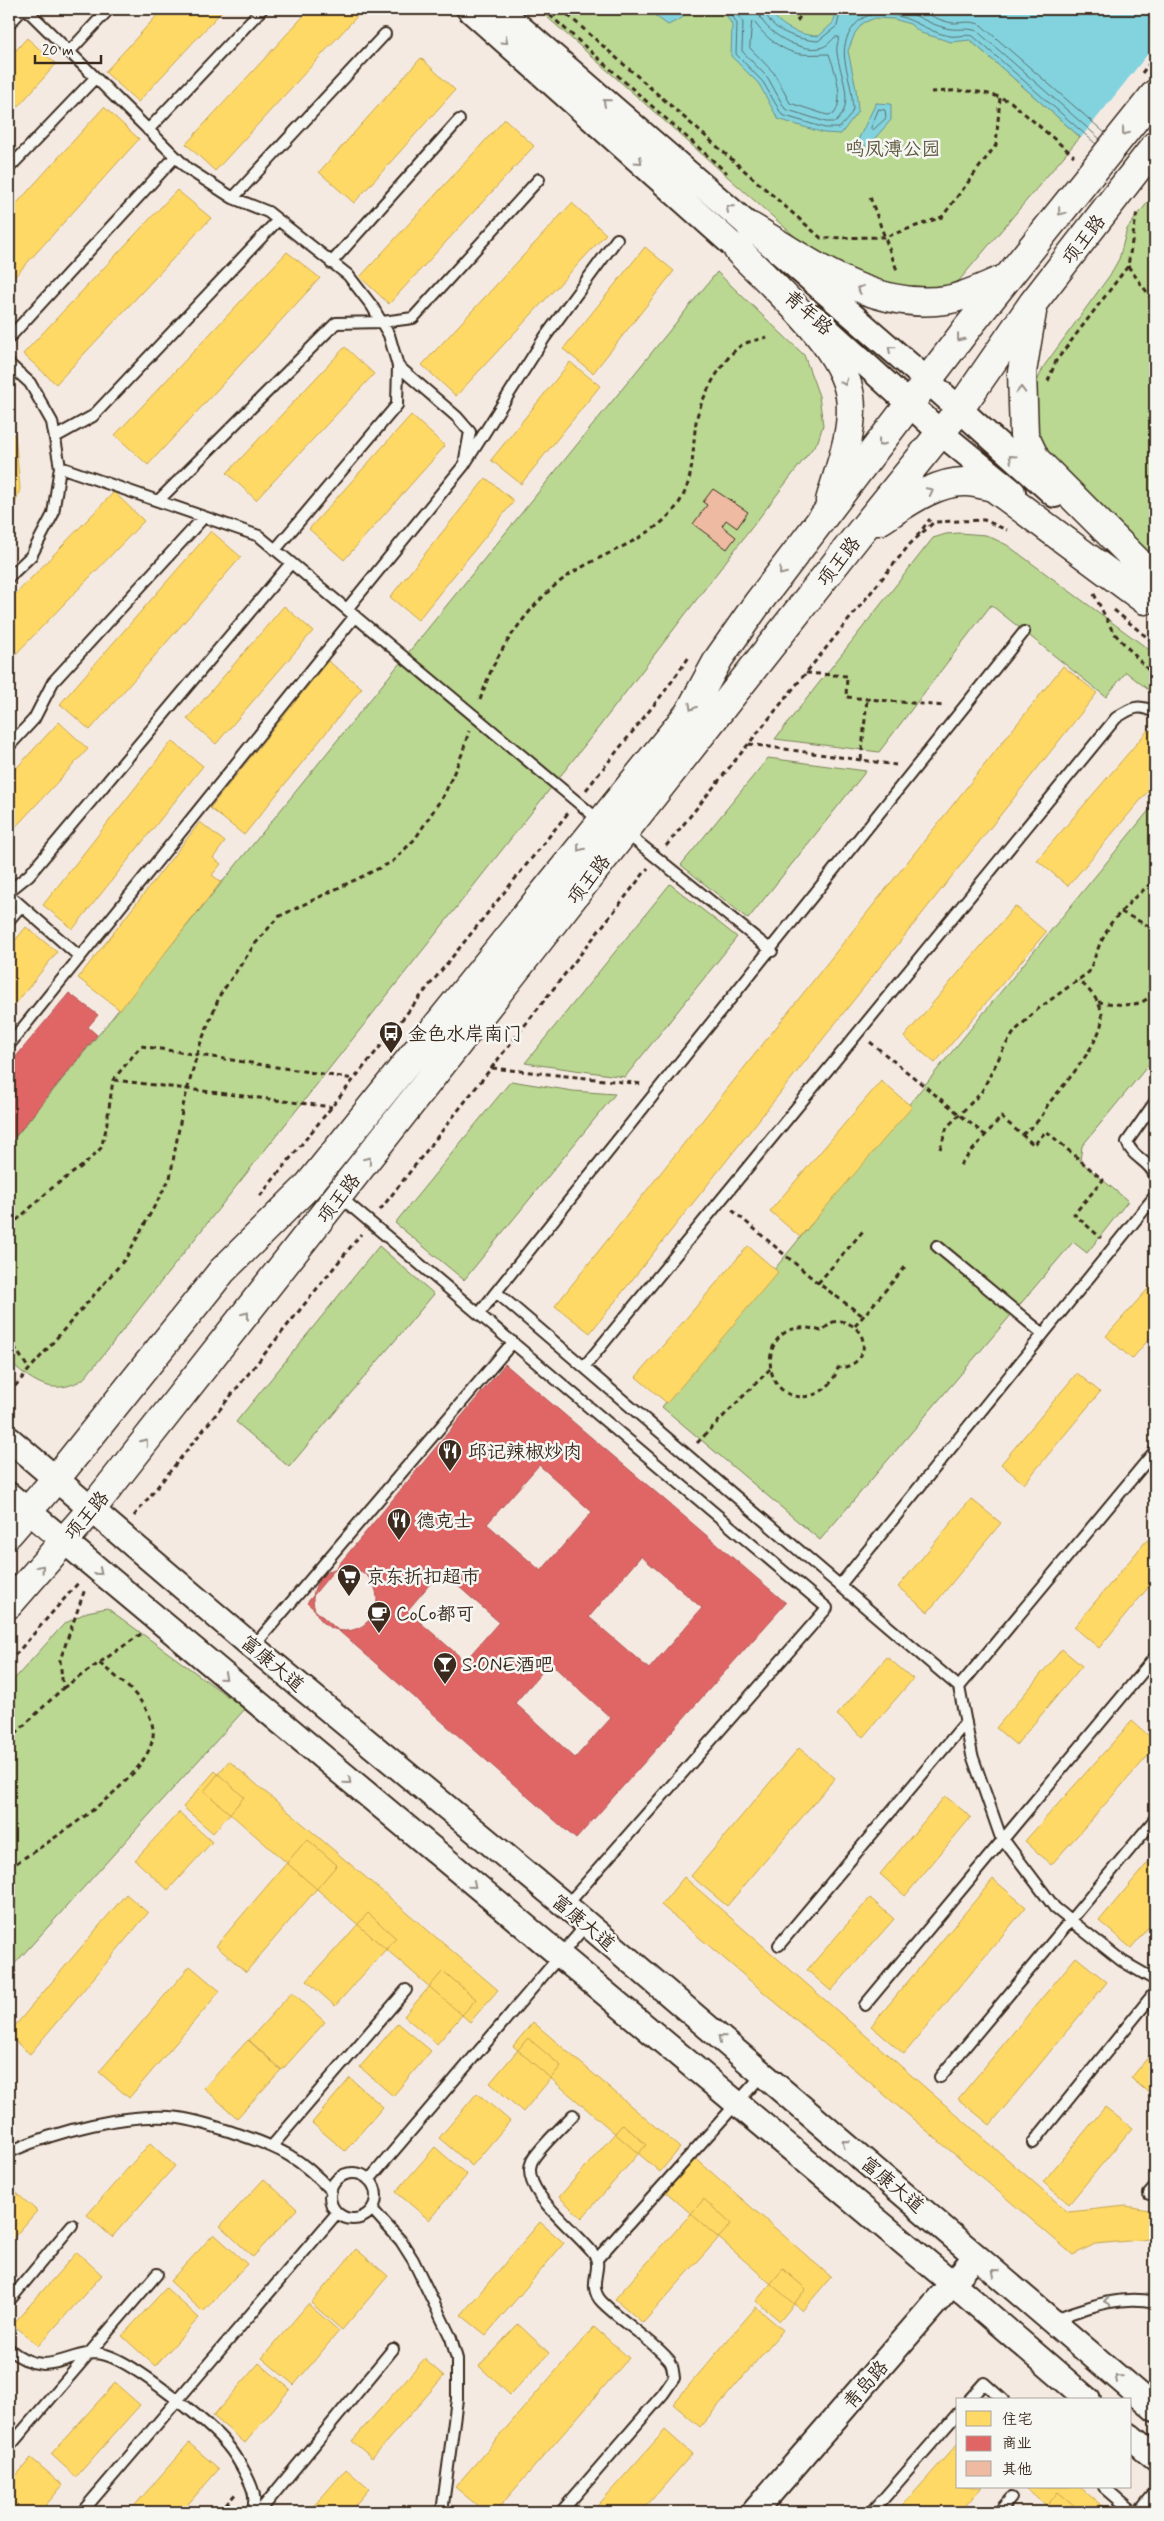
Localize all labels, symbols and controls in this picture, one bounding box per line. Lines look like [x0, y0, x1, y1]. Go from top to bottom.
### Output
scale bar [35, 32, 101, 64]
one-way arrow [500, 35, 509, 44]
text: 20 m [42, 41, 74, 61]
one-way arrow [603, 98, 612, 107]
one-way arrow [1121, 127, 1130, 136]
park label: 鸣凤溥公园 [845, 137, 941, 162]
one-way arrow [634, 155, 643, 164]
one-way arrow [726, 205, 735, 214]
one-way arrow [1058, 206, 1067, 215]
street label: 项王路 [1057, 210, 1112, 270]
street label: 青年路 [778, 285, 838, 341]
one-way arrow [856, 285, 865, 295]
one-way arrow [957, 332, 966, 342]
one-way arrow [888, 346, 897, 355]
one-way arrow [839, 377, 849, 385]
one-way arrow [1016, 386, 1027, 394]
one-way arrow [878, 438, 887, 447]
one-way arrow [1009, 455, 1018, 464]
one-way arrow [925, 487, 934, 497]
street label: 项王路 [812, 532, 867, 592]
one-way arrow [779, 566, 787, 575]
one-way arrow [688, 702, 698, 711]
one-way arrow [578, 842, 586, 851]
street label: 项王路 [562, 850, 617, 910]
bus stop icon: 金色水岸南门 [378, 1020, 404, 1054]
place label: 金色水岸南门 [408, 1022, 522, 1047]
one-way arrow [362, 1156, 371, 1165]
street label: 项王路 [312, 1169, 367, 1229]
one-way arrow [240, 1312, 248, 1321]
restaurant icon: 邱记辣椒炒肉 [437, 1438, 463, 1472]
one-way arrow [139, 1439, 147, 1448]
place label: 邱记辣椒炒肉 [468, 1440, 582, 1465]
street label: 项王路 [59, 1486, 115, 1546]
restaurant icon: 德克士 [386, 1507, 412, 1541]
place label: 德克士 [416, 1509, 473, 1534]
supermarket icon: 京东折扣超市 [336, 1563, 362, 1597]
one-way arrow [35, 1564, 44, 1573]
place label: 京东折扣超市 [366, 1565, 480, 1590]
one-way arrow [93, 1567, 102, 1575]
cafe icon: CoCo都可 [366, 1600, 392, 1634]
place label: CoCo都可 [396, 1602, 474, 1627]
street label: 富康大道 [235, 1630, 309, 1698]
bar icon: S·ONE酒吧 [432, 1651, 458, 1685]
place label: S·ONE酒吧 [462, 1653, 554, 1678]
one-way arrow [218, 1671, 227, 1680]
one-way arrow [343, 1775, 352, 1784]
one-way arrow [468, 1879, 477, 1888]
street label: 富康大道 [546, 1889, 620, 1957]
one-way arrow [718, 2035, 727, 2044]
one-way arrow [841, 2140, 850, 2149]
street label: 富康大道 [855, 2151, 929, 2219]
one-way arrow [992, 2269, 1001, 2277]
one-way arrow [1103, 2297, 1111, 2307]
street label: 青岛路 [838, 2355, 894, 2415]
one-way arrow [1115, 2374, 1124, 2383]
legend [956, 2398, 1132, 2488]
text: 住宅 [1002, 2410, 1032, 2430]
text: 商业 [1002, 2434, 1032, 2454]
text: 其他 [1002, 2460, 1032, 2480]

